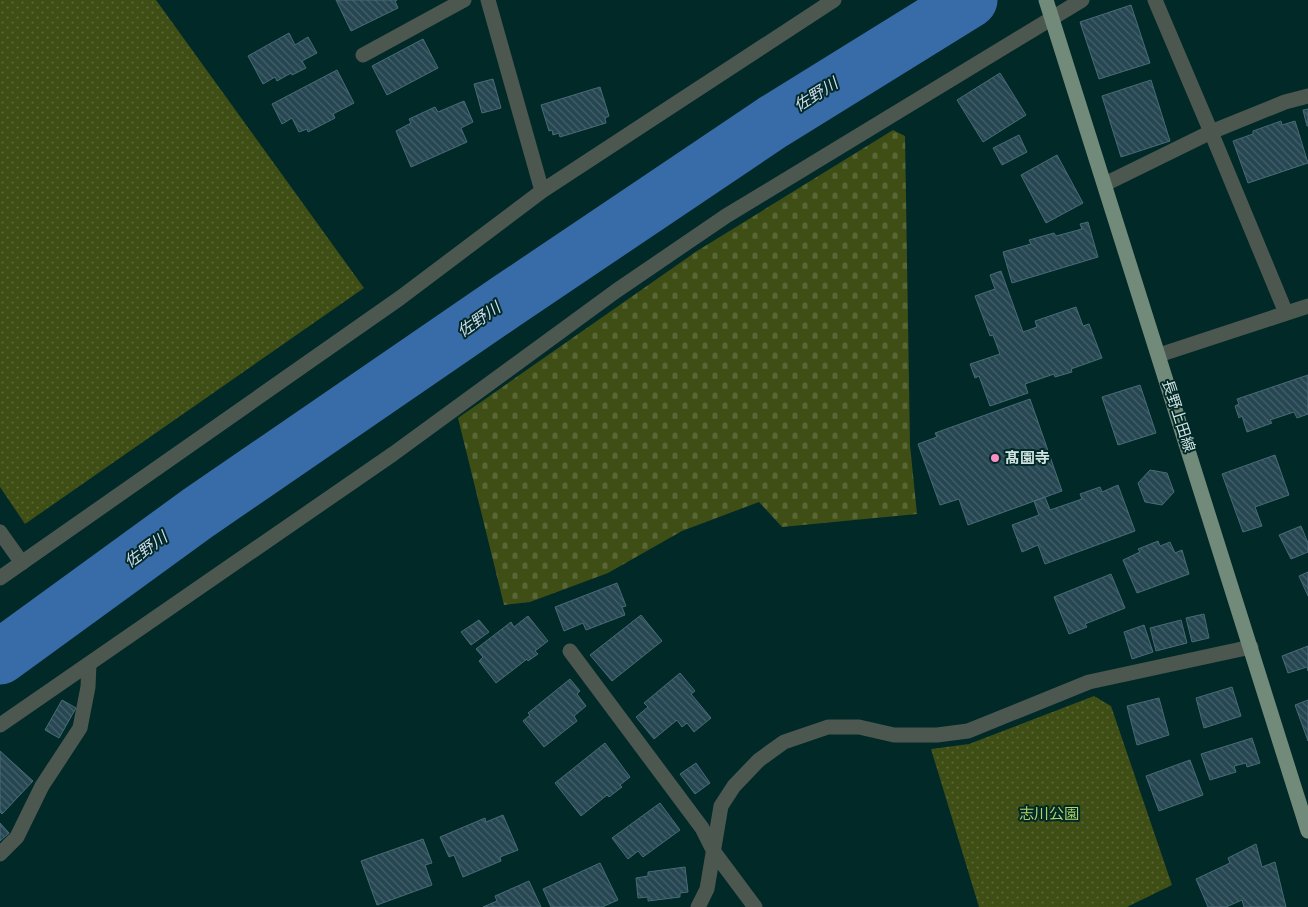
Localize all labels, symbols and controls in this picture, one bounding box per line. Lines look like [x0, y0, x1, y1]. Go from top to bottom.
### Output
water label: 佐野川 [790, 72, 844, 117]
water label: 佐野川 [453, 296, 507, 343]
street label: 長野上田線 [1156, 377, 1200, 455]
place label: 髙園寺 [1005, 448, 1050, 469]
marker: 髙園寺 [989, 452, 1001, 464]
water label: 佐野川 [120, 526, 173, 573]
park label: 志川公園 [1019, 804, 1079, 825]

